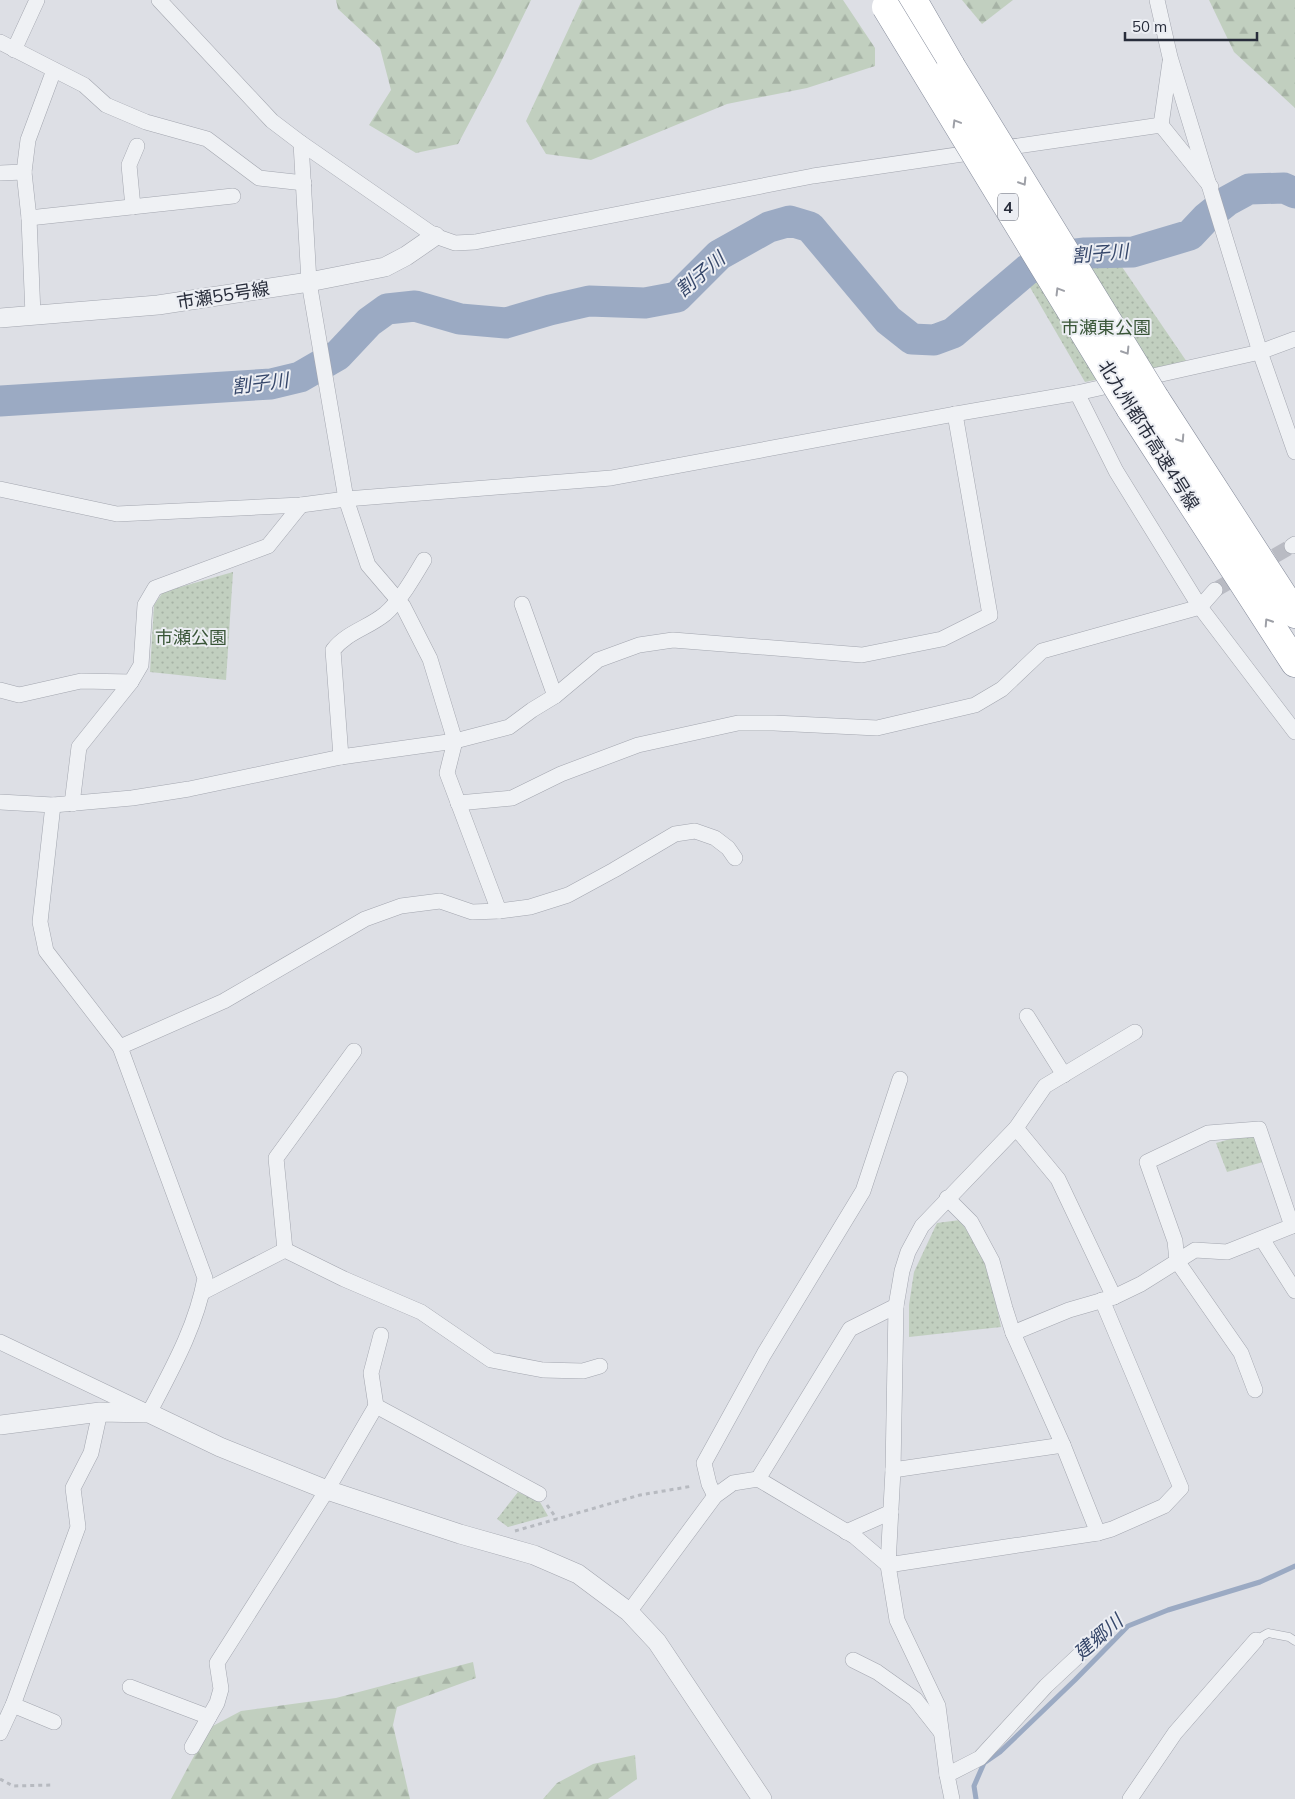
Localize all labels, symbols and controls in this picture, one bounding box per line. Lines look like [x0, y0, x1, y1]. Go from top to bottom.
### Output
scale bar [1125, 10, 1258, 42]
text: 50 m [1132, 17, 1167, 36]
one-way arrow [953, 119, 963, 128]
one-way arrow [1016, 177, 1026, 186]
road number: 4 [998, 193, 1018, 220]
water label: 割子川 [1071, 238, 1131, 267]
water label: 割子川 [670, 245, 731, 302]
street label: 市瀬55号線 [175, 276, 271, 314]
one-way arrow [1056, 288, 1065, 297]
park label: 市瀬東公園 [1061, 316, 1151, 339]
one-way arrow [1120, 345, 1129, 354]
street label: 北九州都市高速4号線 [1093, 356, 1205, 514]
water label: 割子川 [230, 367, 292, 398]
one-way arrow [1175, 433, 1185, 442]
one-way arrow [1265, 618, 1275, 627]
park label: 市瀬公園 [155, 626, 227, 649]
water label: 建郷川 [1069, 1608, 1129, 1665]

